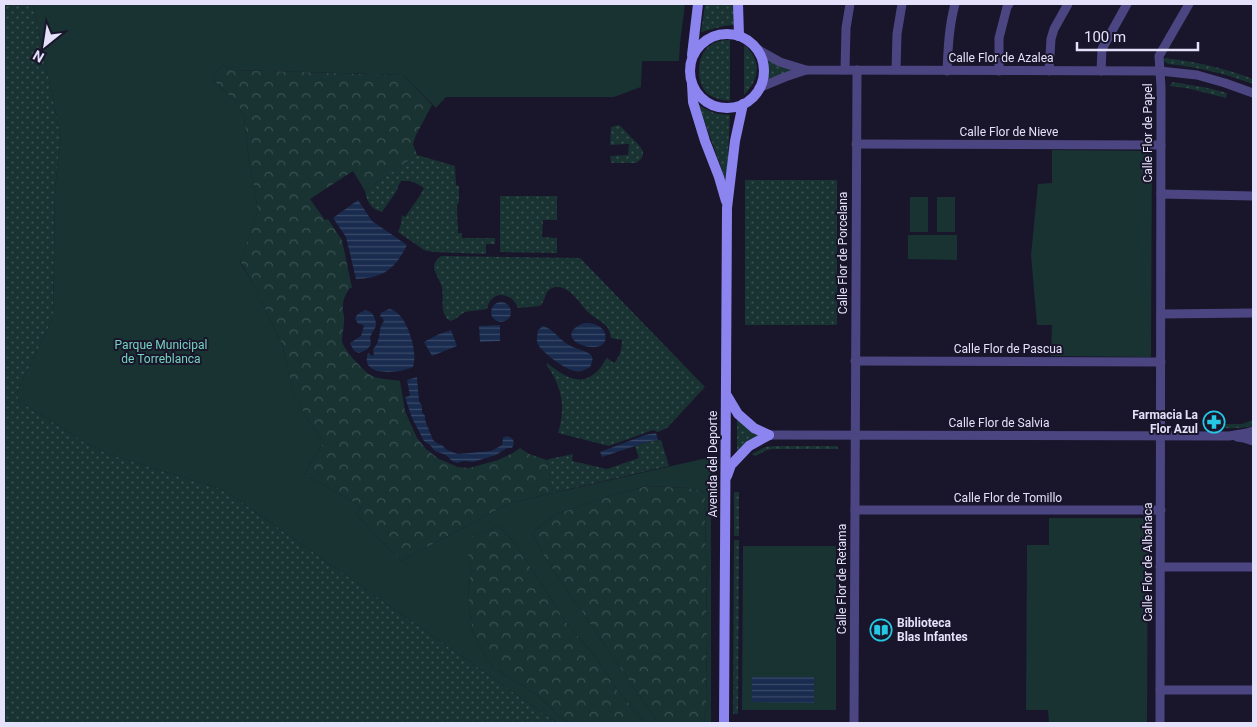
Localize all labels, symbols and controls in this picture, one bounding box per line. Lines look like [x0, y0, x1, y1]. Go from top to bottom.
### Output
north arrow [20, 20, 70, 70]
scale bar [1077, 20, 1198, 52]
text: 100 m [1084, 28, 1126, 46]
text: N [30, 47, 47, 66]
street label: Calle Flor de Azalea [948, 51, 1054, 65]
street label: Calle Flor de Papel [1141, 83, 1155, 183]
street label: Calle Flor de Nieve [960, 125, 1058, 139]
street label: Calle Flor de Porcelana [836, 192, 850, 314]
park label: Parque Municipal de Torreblanca [115, 338, 207, 366]
street label: Calle Flor de Pascua [954, 342, 1062, 356]
place label: Farmacia La Flor Azul [1132, 408, 1199, 436]
pharmacy icon: Farmacia La Flor Azul [1202, 410, 1226, 434]
street label: Avenida del Deporte [706, 411, 720, 517]
street label: Calle Flor de Salvia [949, 416, 1049, 430]
street label: Calle Flor de Tomillo [954, 491, 1062, 505]
street label: Calle Flor de Albahaca [1141, 502, 1155, 622]
street label: Calle Flor de Retama [835, 524, 849, 634]
place label: Biblioteca Blas Infantes [897, 616, 968, 644]
library icon: Biblioteca Blas Infantes [869, 618, 893, 642]

